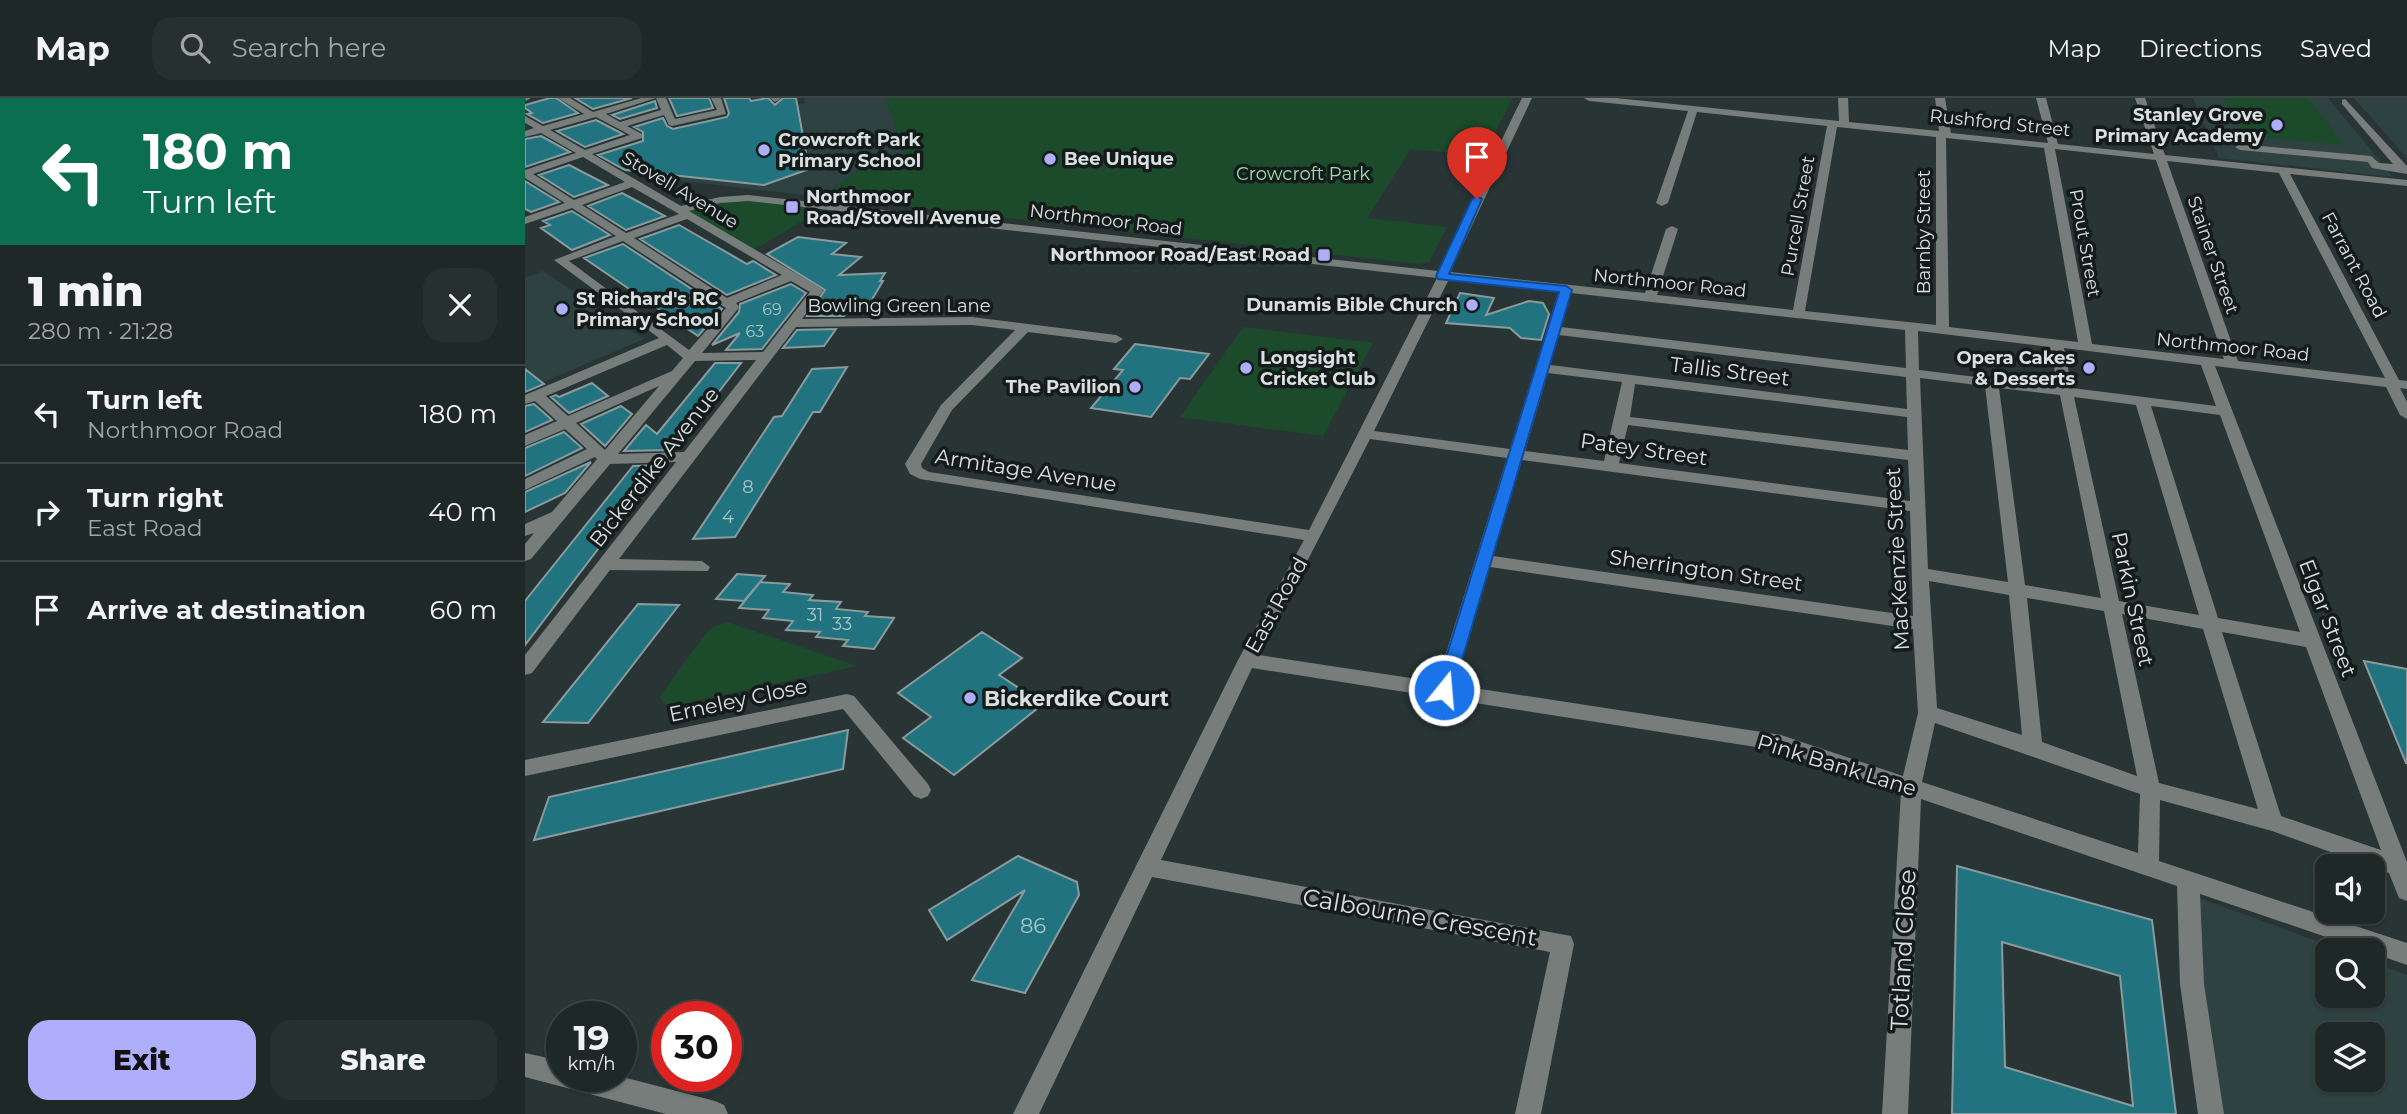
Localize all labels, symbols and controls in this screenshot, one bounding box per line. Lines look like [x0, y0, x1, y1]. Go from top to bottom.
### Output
search box [152, 17, 642, 80]
text: Map [35, 28, 110, 68]
icon: search [176, 29, 214, 67]
text: Search here [232, 32, 386, 64]
text: Map [2048, 34, 2101, 63]
text: Directions [2139, 34, 2262, 63]
text: Saved [2300, 34, 2372, 63]
place label: Stanley Grove Primary Academy [2094, 104, 2263, 147]
street label: Rushford Street [1928, 105, 2072, 141]
marker: Stanley Grove Primary Academy [2269, 117, 2285, 133]
text: 180 m [143, 122, 293, 181]
icon: left [28, 126, 119, 217]
pin [1447, 127, 1507, 199]
place label: Crowcroft Park Primary School [778, 129, 921, 172]
icon: arrive [1458, 138, 1496, 176]
marker: Crowcroft Park Primary School [756, 142, 772, 158]
street label: Stovell Avenue [618, 147, 742, 233]
place label: Bee Unique [1064, 148, 1174, 170]
marker: Bee Unique [1042, 151, 1058, 167]
street label: Purcell Street [1777, 154, 1819, 278]
park label: Crowcroft Park [1236, 163, 1370, 185]
street label: Barnby Street [1913, 170, 1935, 294]
text: Turn left [143, 182, 277, 221]
place label: Northmoor Road/Stovell Avenue [806, 186, 1001, 229]
street label: Prout Street [2065, 187, 2105, 299]
street label: Stainer Street [2183, 193, 2243, 317]
marker: Northmoor Road/Stovell Avenue [784, 199, 800, 215]
street label: Northmoor Road [1028, 200, 1184, 240]
street label: Farrant Road [2317, 208, 2391, 322]
place label: Northmoor Road/East Road [1050, 244, 1310, 266]
marker: Northmoor Road/East Road [1316, 247, 1332, 263]
street label: Northmoor Road [1592, 264, 1748, 302]
text: 1 min [28, 265, 144, 317]
button: close [423, 268, 497, 342]
place label: St Richard's RC Primary School [576, 288, 719, 331]
place label: Dunamis Bible Church [1246, 294, 1458, 316]
street label: Bowling Green Lane [807, 295, 991, 317]
marker: Dunamis Bible Church [1464, 297, 1480, 313]
house number: 69 [762, 300, 782, 319]
marker: St Richard's RC Primary School [554, 301, 570, 317]
text: 280 m · 21:28 [28, 317, 173, 345]
house number: 63 [746, 322, 764, 341]
street label: Northmoor Road [2155, 328, 2311, 366]
place label: Longsight Cricket Club [1260, 347, 1376, 390]
place label: Opera Cakes & Desserts [1956, 347, 2075, 390]
street label: Tallis Street [1669, 351, 1791, 391]
marker: Longsight Cricket Club [1238, 360, 1254, 376]
marker: Opera Cakes & Desserts [2081, 360, 2097, 376]
place label: The Pavilion [1006, 376, 1121, 398]
marker: The Pavilion [1127, 379, 1143, 395]
street label: Bickerdike Avenue [584, 382, 724, 552]
text: Turn left [87, 384, 203, 416]
icon: left [28, 395, 66, 433]
text: 180 m [419, 398, 497, 430]
text: Northmoor Road [87, 416, 283, 444]
street label: Patey Street [1579, 428, 1709, 470]
street label: Armitage Avenue [933, 443, 1119, 497]
street label: MacKenzie Street [1880, 467, 1914, 651]
house number: 8 [742, 476, 754, 498]
text: Turn right [87, 482, 223, 514]
icon: right [28, 493, 66, 531]
text: 40 m [428, 496, 497, 528]
house number: 4 [722, 506, 734, 528]
text: East Road [87, 514, 203, 542]
street label: Parkin Street [2107, 529, 2159, 669]
street label: Sherrington Street [1608, 544, 1804, 596]
street label: East Road [1240, 553, 1312, 657]
street label: Elgar Street [2294, 556, 2362, 680]
icon: arrive [28, 591, 66, 629]
text: Arrive at destination [87, 594, 366, 626]
text: 60 m [430, 594, 497, 626]
house number: 31 [807, 604, 823, 626]
house number: 33 [832, 613, 852, 635]
position arrow [1407, 653, 1481, 727]
street label: Erneley Close [666, 673, 810, 727]
place label: Bickerdike Court [984, 686, 1169, 711]
marker: Bickerdike Court [962, 690, 978, 706]
street label: Pink Bank Lane [1754, 729, 1920, 801]
map controls [2315, 854, 2385, 1092]
button: sound [2315, 854, 2385, 924]
street label: Totland Close [1884, 869, 1922, 1031]
street label: Calbourne Crescent [1300, 882, 1540, 952]
house number: 86 [1020, 913, 1046, 938]
button: search [2315, 938, 2385, 1008]
speed limit sign: 30 [651, 1001, 742, 1092]
text: 19 [573, 1016, 610, 1059]
button: Exit [28, 1020, 256, 1100]
button: Share [270, 1020, 497, 1100]
button: layers [2315, 1022, 2385, 1092]
text: km/h [567, 1053, 616, 1075]

